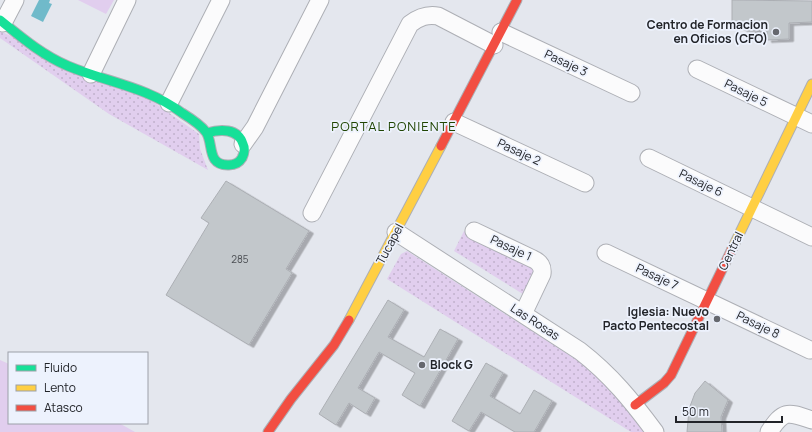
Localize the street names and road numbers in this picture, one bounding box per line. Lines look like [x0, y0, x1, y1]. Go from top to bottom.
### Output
street label: Pasaje 3 [542, 45, 590, 80]
street label: Pasaje 5 [722, 75, 771, 110]
street label: Pasaje 2 [495, 134, 544, 169]
street label: Pasaje 6 [677, 165, 726, 200]
street label: Tucapel [372, 220, 407, 267]
street label: Central [714, 229, 747, 273]
street label: Pasaje 1 [488, 231, 535, 264]
street label: Pasaje 7 [633, 259, 681, 294]
street label: Las Rosas [507, 299, 563, 344]
street label: Pasaje 8 [734, 307, 783, 342]

